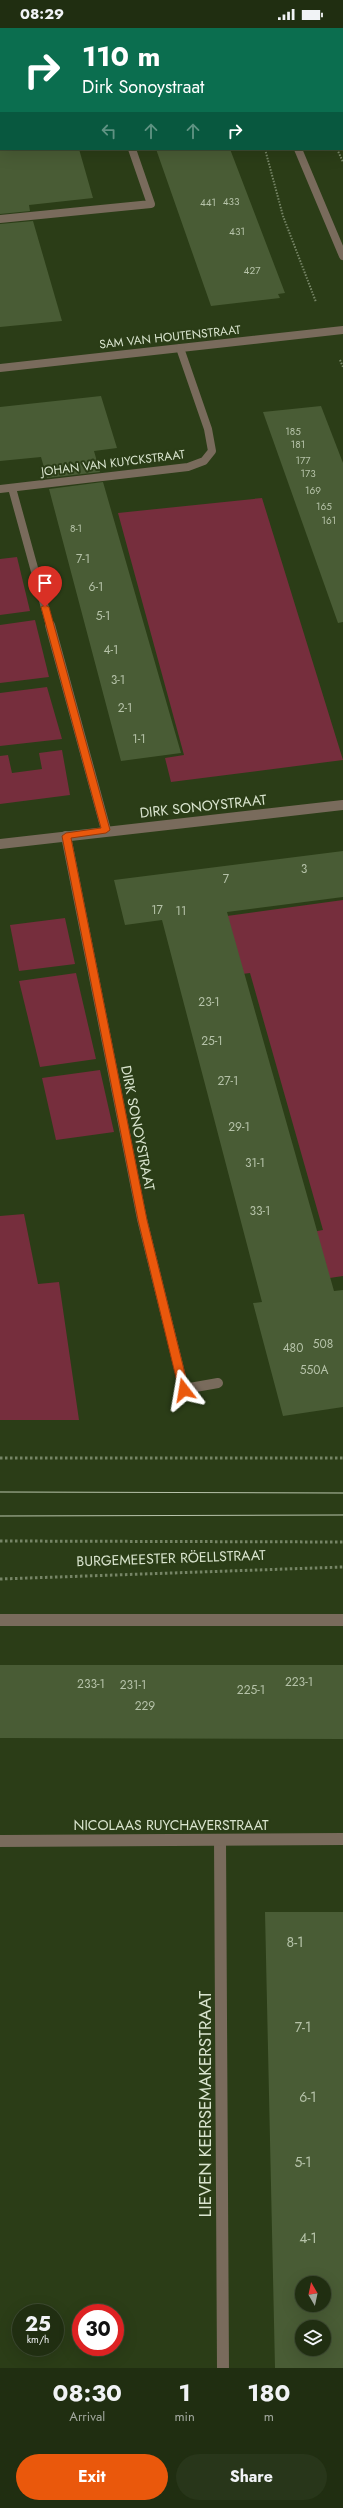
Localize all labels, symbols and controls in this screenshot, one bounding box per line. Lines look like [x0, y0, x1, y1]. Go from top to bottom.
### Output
text: 08:29 [20, 3, 64, 25]
text: 110 m [82, 36, 160, 77]
icon: right [16, 44, 68, 96]
text: Dirk Sonoystraat [82, 74, 204, 100]
icon: left [98, 120, 120, 142]
icon: ahead [140, 120, 162, 142]
icon: ahead [182, 120, 204, 142]
icon: right [224, 120, 246, 142]
house number: 433 [223, 194, 240, 209]
house number: 441 [200, 195, 216, 210]
house number: 431 [229, 224, 245, 239]
house number: 427 [244, 263, 261, 278]
street label: SAM VAN HOUTENSTRAAT [98, 321, 242, 353]
house number: 185 [285, 424, 301, 439]
house number: 181 [291, 437, 305, 452]
street label: JOHAN VAN KUYCKSTRAAT [38, 445, 186, 481]
house number: 177 [296, 453, 311, 468]
house number: 173 [300, 466, 316, 481]
house number: 169 [305, 483, 321, 498]
house number: 165 [316, 499, 332, 514]
house number: 161 [322, 513, 336, 528]
house number: 8-1 [70, 521, 82, 536]
house number: 7-1 [76, 550, 90, 568]
pin [28, 566, 62, 607]
icon: arrive [34, 572, 56, 594]
house number: 6-1 [89, 578, 103, 596]
house number: 5-1 [96, 607, 110, 625]
house number: 4-1 [104, 641, 118, 659]
house number: 3-1 [111, 671, 125, 689]
house number: 2-1 [118, 699, 132, 717]
house number: 1-1 [132, 730, 146, 748]
street label: DIRK SONOYSTRAAT [139, 789, 268, 823]
house number: 3 [301, 860, 308, 878]
house number: 7 [223, 870, 230, 888]
house number: 17 [151, 901, 164, 919]
house number: 11 [176, 902, 186, 920]
house number: 23-1 [198, 993, 220, 1011]
house number: 25-1 [201, 1032, 223, 1050]
street label: DIRK SONOYSTRAAT [116, 1064, 160, 1193]
house number: 27-1 [217, 1072, 239, 1090]
house number: 29-1 [228, 1118, 250, 1136]
house number: 31-1 [245, 1154, 265, 1172]
house number: 33-1 [249, 1202, 271, 1220]
house number: 508 [313, 1335, 333, 1353]
house number: 480 [283, 1339, 303, 1357]
house number: 550A [300, 1361, 328, 1379]
position arrow [163, 1369, 205, 1411]
street label: BURGEMEESTER RÖELLSTRAAT [76, 1545, 266, 1571]
house number: 223-1 [285, 1673, 313, 1691]
house number: 233-1 [77, 1675, 105, 1693]
house number: 231-1 [120, 1676, 146, 1694]
house number: 225-1 [237, 1681, 265, 1699]
house number: 229 [135, 1697, 155, 1715]
street label: NICOLAAS RUYCHAVERSTRAAT [74, 1815, 269, 1835]
house number: 8-1 [287, 1932, 303, 1952]
street label: LIEVEN KEERSEMAKERSTRAAT [193, 1991, 217, 2217]
house number: 7-1 [295, 2017, 311, 2037]
house number: 6-1 [299, 2087, 317, 2107]
house number: 5-1 [294, 2152, 312, 2172]
house number: 4-1 [299, 2228, 317, 2248]
north arrow [295, 2276, 331, 2312]
map controls [295, 2276, 331, 2356]
speed limit sign: 30 [72, 2304, 124, 2356]
text: 25 [25, 2310, 51, 2339]
button: layers [295, 2320, 331, 2356]
text: km/h [27, 2332, 49, 2347]
text: 08:30 [53, 2375, 122, 2410]
text: 1 [179, 2375, 191, 2410]
text: 180 [247, 2375, 290, 2410]
text: Arrival [69, 2407, 105, 2426]
text: min [174, 2407, 195, 2426]
text: m [264, 2407, 274, 2426]
button: Exit [16, 2454, 168, 2500]
button: Share [176, 2454, 327, 2500]

